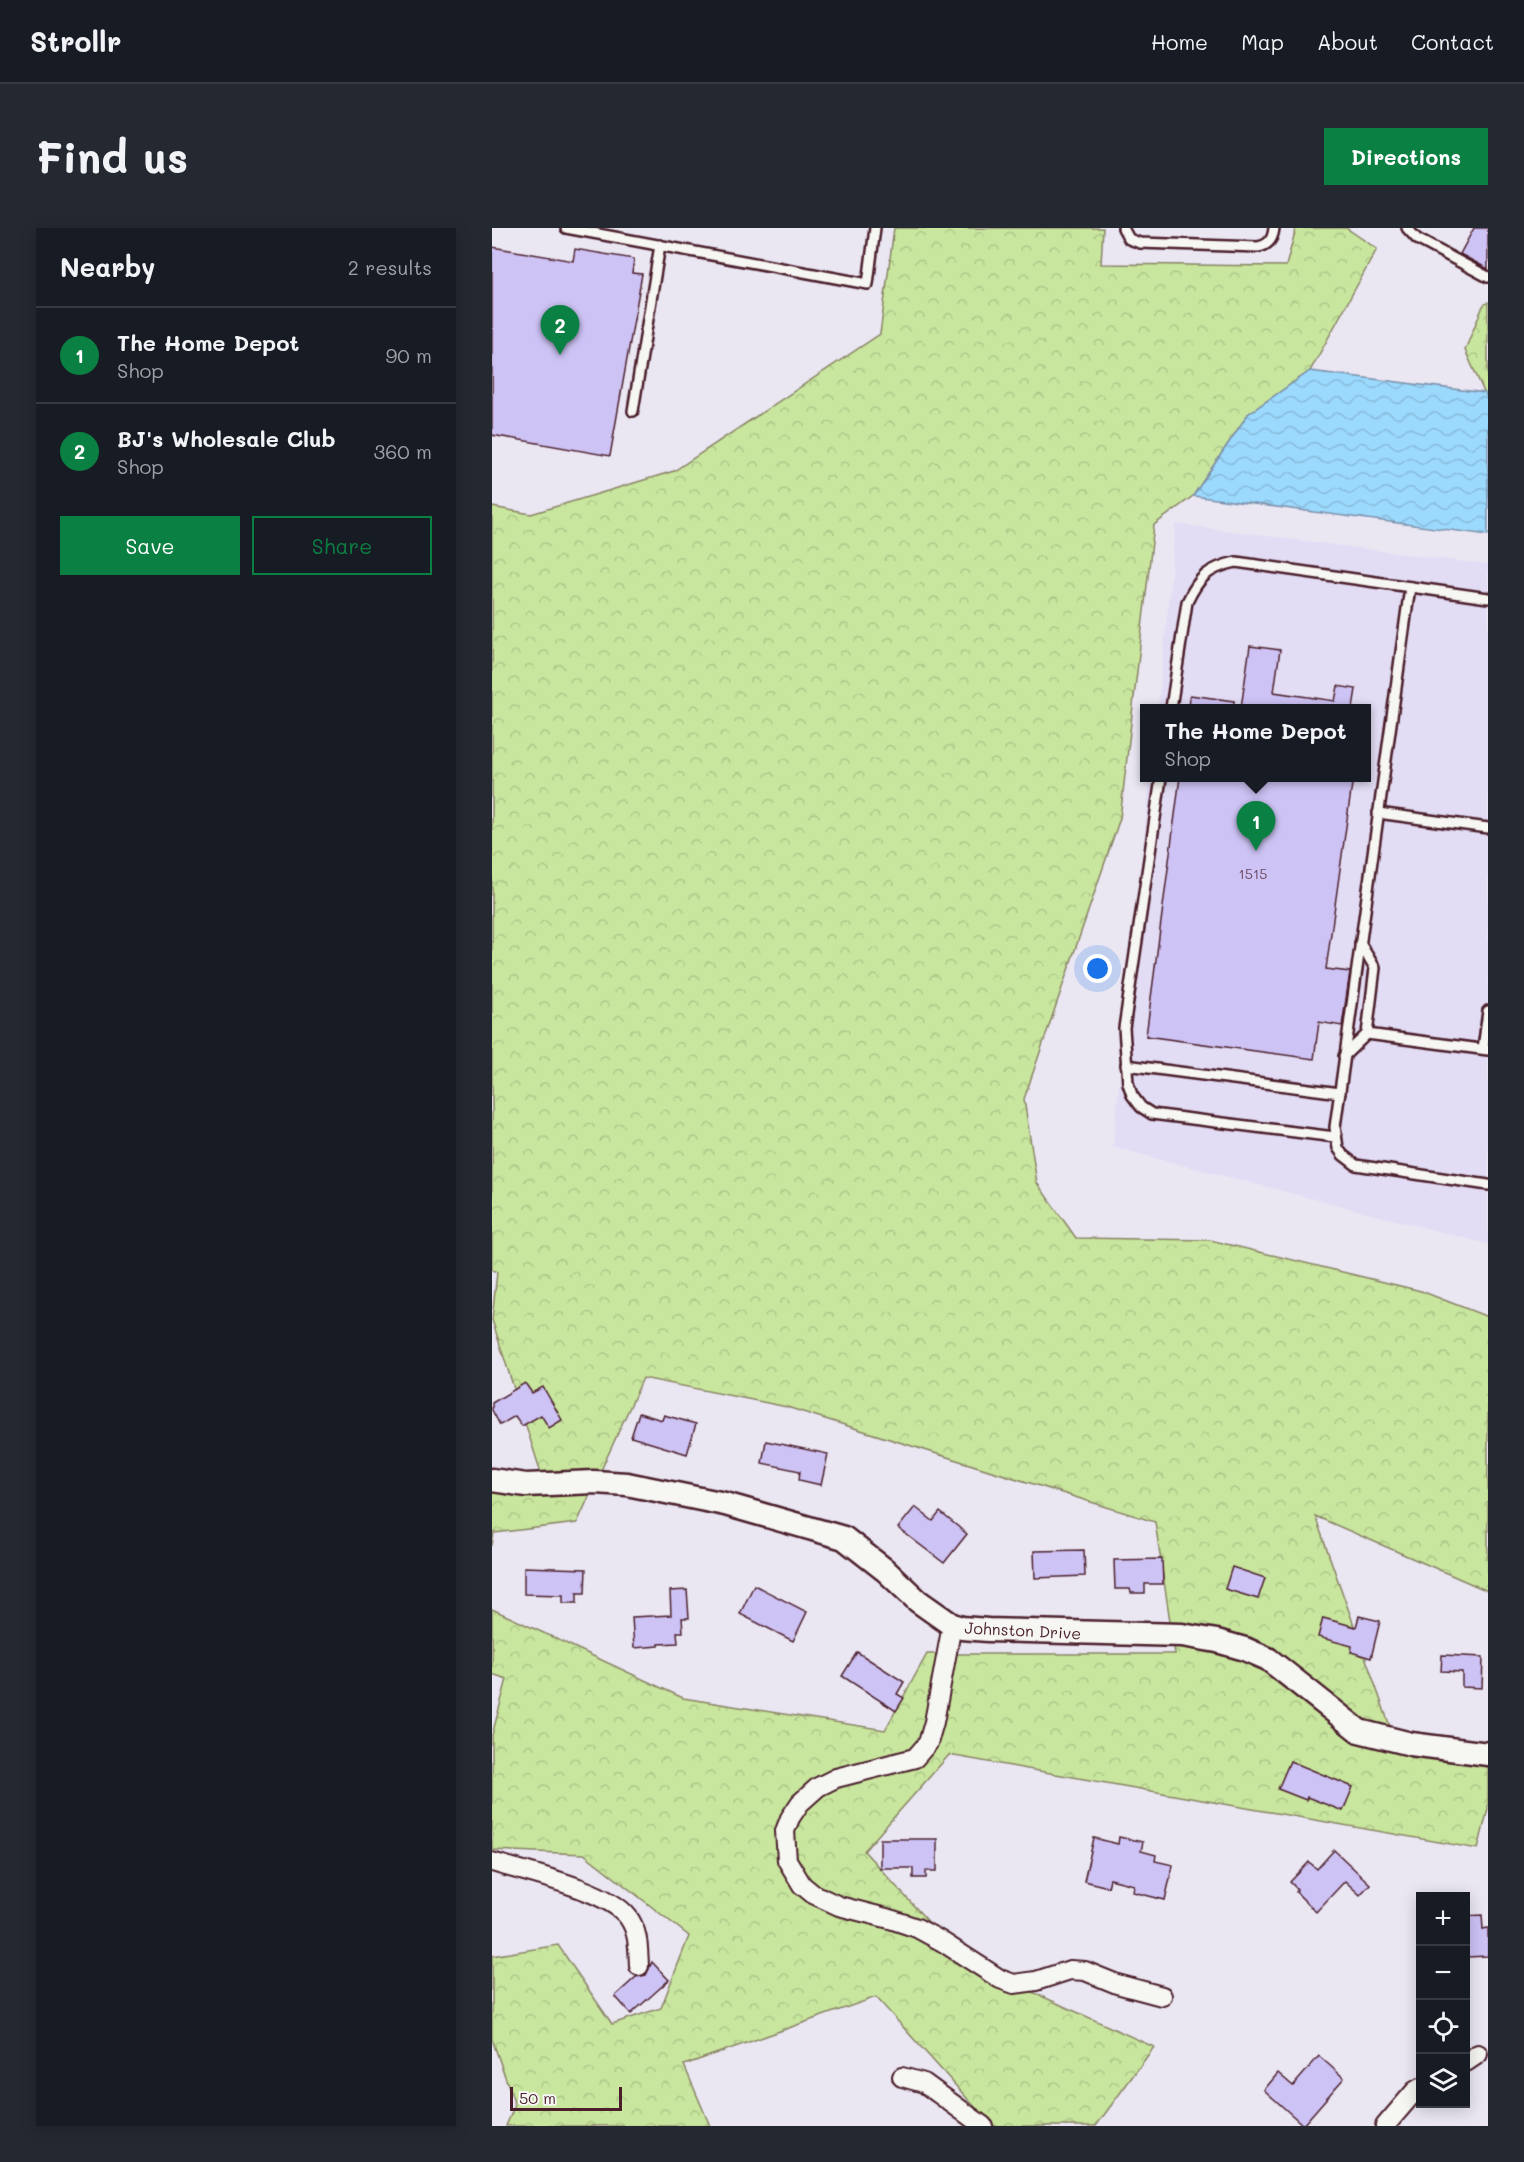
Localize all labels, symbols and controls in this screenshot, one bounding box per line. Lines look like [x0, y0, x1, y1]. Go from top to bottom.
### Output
text: Strollr [30, 23, 121, 59]
text: Home [1151, 28, 1208, 55]
text: Map [1241, 28, 1284, 55]
text: About [1317, 28, 1378, 55]
text: Contact [1411, 28, 1494, 55]
button: Directions [1324, 128, 1488, 185]
text: Find us [36, 129, 188, 184]
text: Nearby [60, 250, 155, 284]
text: 2 results [348, 254, 432, 280]
pin: 2 [540, 306, 580, 355]
text: The Home Depot [117, 328, 299, 357]
text: 1 [75, 342, 84, 368]
text: 90 m [386, 342, 432, 368]
text: Shop [117, 357, 164, 383]
text: BJ's Wholesale Club [117, 424, 336, 453]
text: 2 [74, 438, 85, 464]
text: 360 m [374, 438, 432, 464]
text: Shop [117, 453, 164, 479]
button: Save [60, 516, 240, 575]
button: Share [252, 516, 432, 575]
popup [1140, 704, 1371, 782]
text: The Home Depot [1164, 716, 1347, 745]
text: Shop [1164, 745, 1211, 771]
pin: 1 [1236, 802, 1275, 851]
house number: 1515 [1239, 864, 1267, 883]
your location [1083, 954, 1112, 983]
street label: Johnston Drive [964, 1616, 1082, 1644]
map controls [1416, 1892, 1470, 2108]
button: + [1416, 1892, 1470, 1946]
button: − [1416, 1946, 1470, 2000]
button: locate [1416, 2000, 1470, 2054]
button: layers [1416, 2054, 1470, 2108]
scale bar [510, 2084, 622, 2112]
text: 50 m [519, 2087, 556, 2108]

